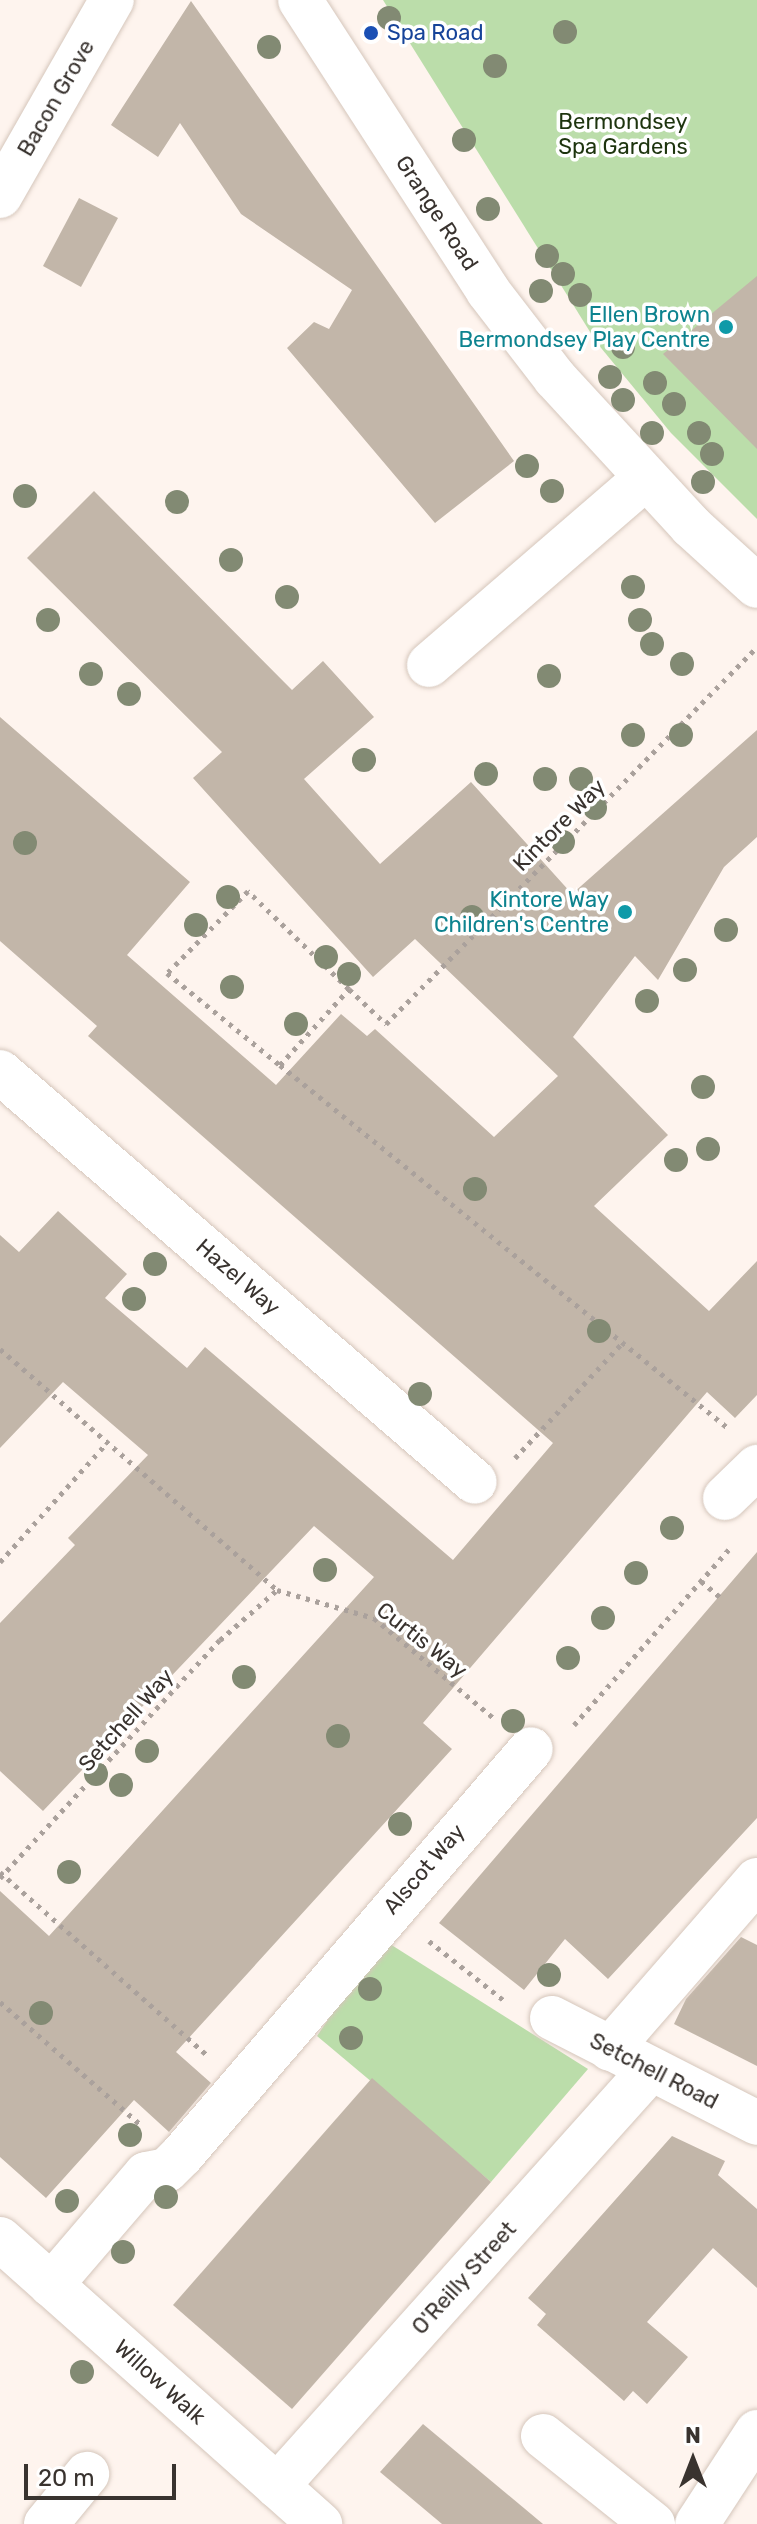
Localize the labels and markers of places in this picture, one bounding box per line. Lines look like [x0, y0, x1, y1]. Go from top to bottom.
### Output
place label: Spa Road [387, 20, 483, 46]
marker: Spa Road [362, 24, 380, 42]
place label: Ellen Brown Bermondsey Play Centre [457, 301, 710, 352]
marker: Ellen Brown Bermondsey Play Centre [717, 318, 735, 336]
place label: Kintore Way Children's Centre [434, 886, 609, 938]
marker: Kintore Way Children's Centre [616, 903, 634, 921]

